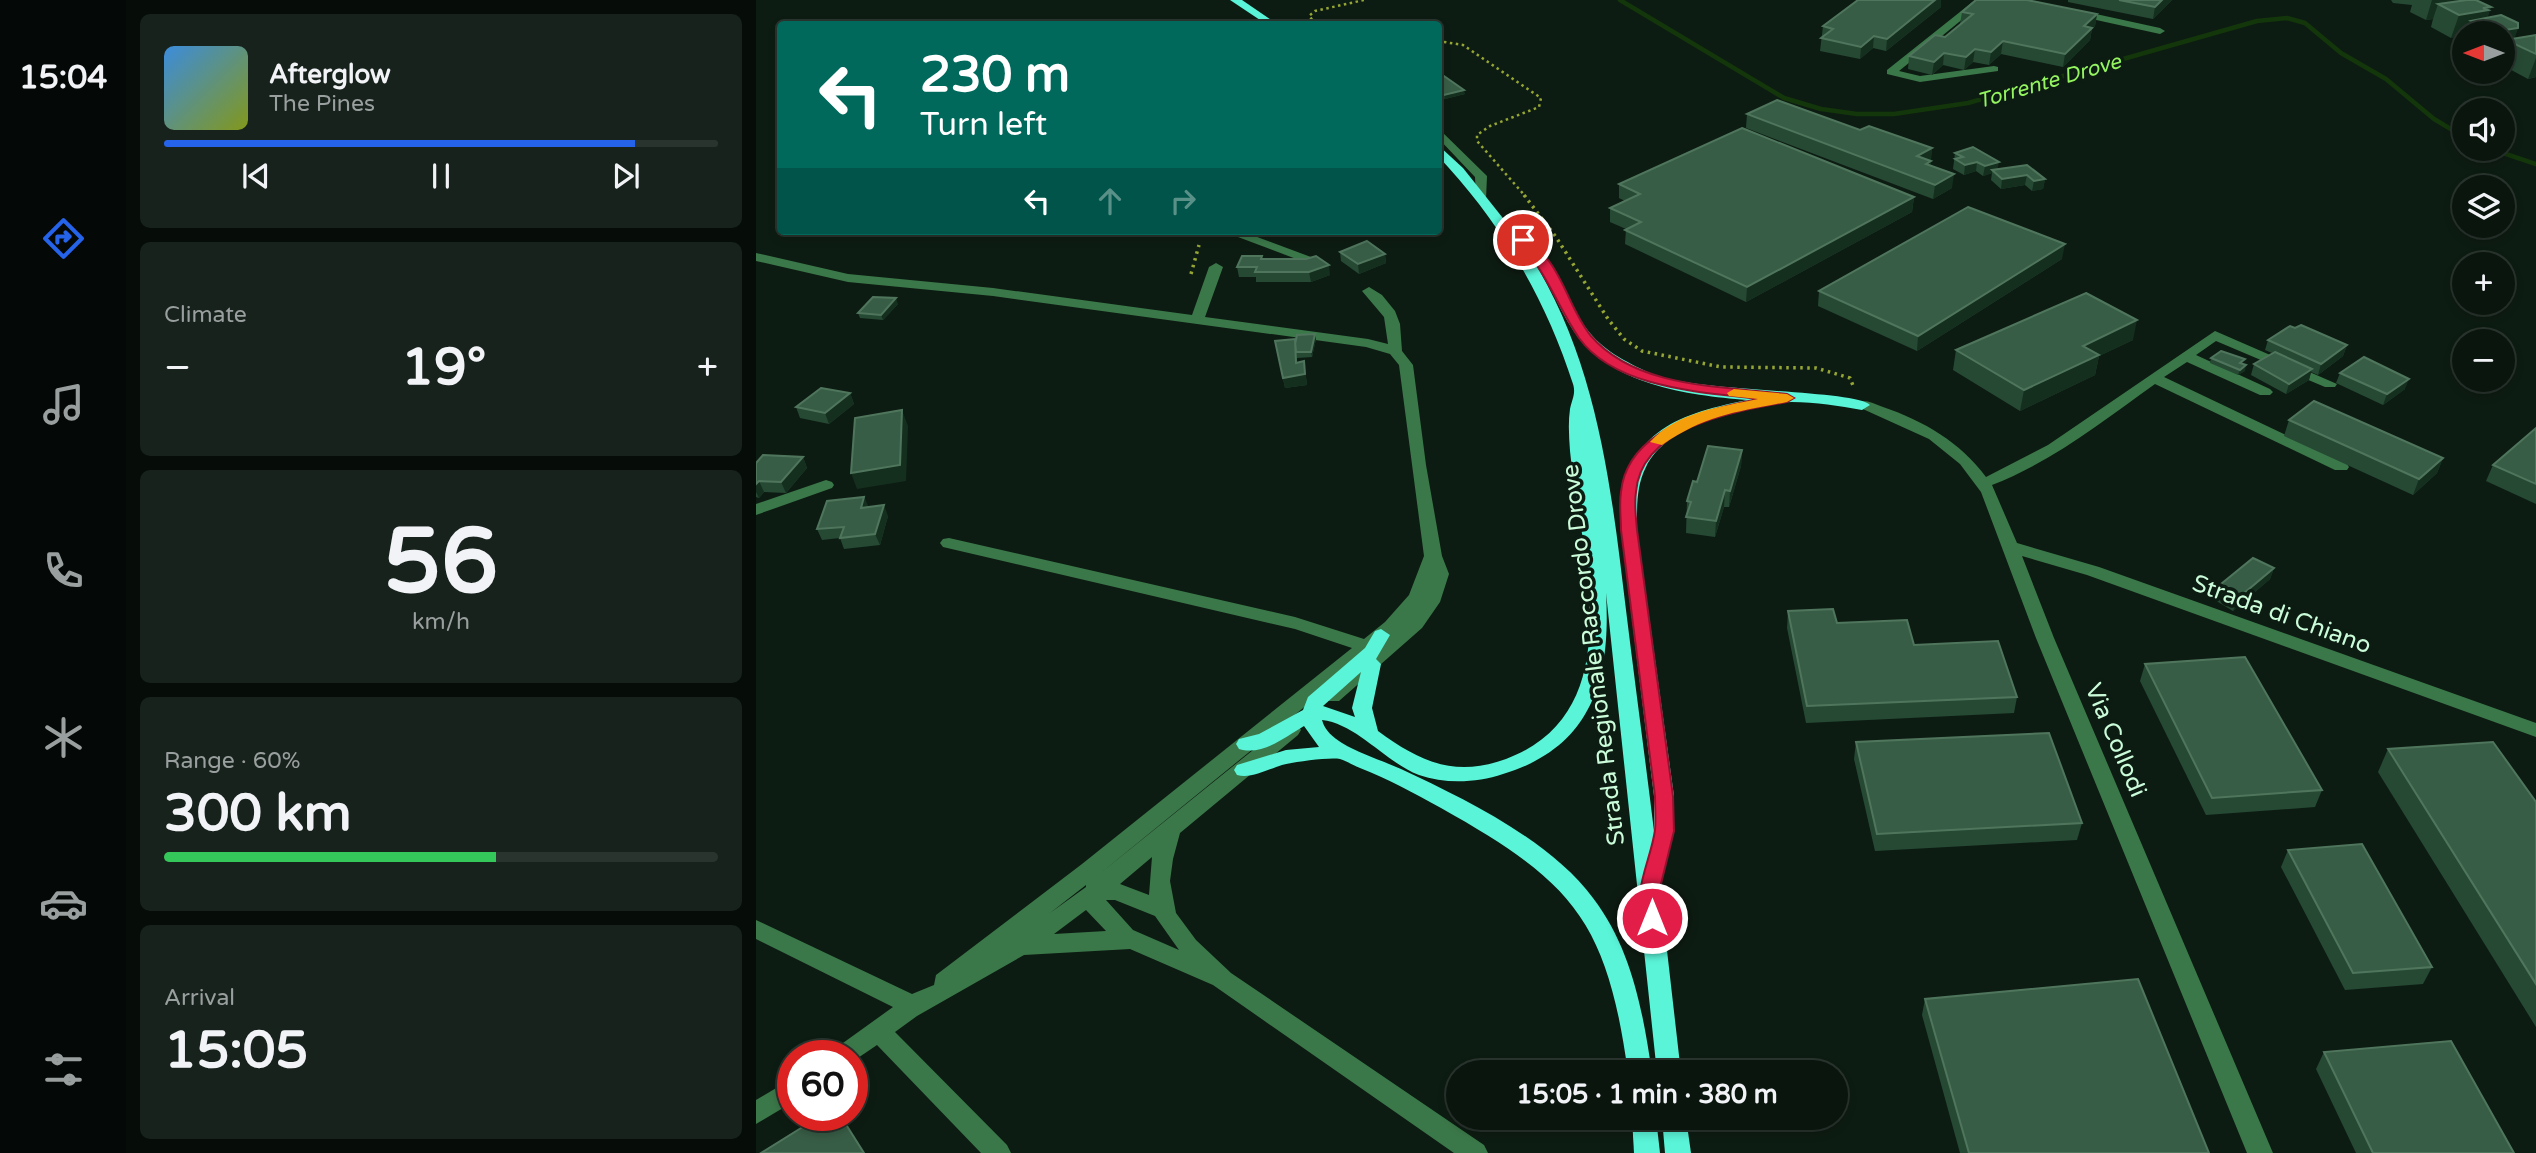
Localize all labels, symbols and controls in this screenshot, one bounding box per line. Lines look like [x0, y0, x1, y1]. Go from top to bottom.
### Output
north arrow [2452, 21, 2515, 84]
map controls [2452, 21, 2515, 392]
text: 230 m [920, 46, 1070, 105]
icon: left [805, 49, 896, 140]
water label: Torrente Drove [1974, 49, 2125, 114]
text: 15:04 [19, 59, 107, 97]
text: Afterglow [269, 59, 391, 90]
text: The Pines [269, 90, 375, 118]
button: sound [2452, 98, 2515, 161]
text: Turn left [920, 106, 1047, 144]
icon: previous [237, 157, 275, 195]
icon: pause [422, 157, 460, 195]
icon: next [607, 157, 645, 195]
button: layers [2452, 175, 2515, 238]
icon: left [1018, 182, 1056, 220]
icon: ahead [1091, 182, 1129, 220]
icon: right [1164, 182, 1202, 220]
pin [1493, 210, 1553, 270]
icon: directions [39, 214, 88, 263]
icon: arrive [1504, 221, 1542, 259]
button: + [2452, 252, 2515, 315]
text: Climate [164, 301, 247, 329]
button: − [2452, 329, 2515, 392]
text: 19° [401, 336, 486, 399]
text: − [164, 345, 191, 391]
text: + [697, 345, 718, 391]
icon: music [39, 380, 88, 429]
street label: Strada Regionale Raccordo Drove [1556, 463, 1631, 847]
text: 56 [384, 507, 498, 617]
icon: phone [39, 546, 88, 595]
street label: Strada di Chiano [2188, 569, 2375, 660]
text: km/h [412, 608, 470, 636]
street label: Via Collodi [2079, 679, 2152, 801]
icon: climate [39, 713, 88, 762]
text: Range · 60% [164, 747, 300, 775]
text: 300 km [164, 782, 352, 845]
icon: car [39, 879, 88, 928]
position arrow [1615, 881, 1689, 955]
text: Arrival [164, 984, 235, 1012]
text: 15:05 [164, 1019, 308, 1082]
speed limit sign: 60 [777, 1040, 868, 1131]
icon: filters [39, 1045, 88, 1094]
text: 15:05 · 1 min · 380 m [1516, 1079, 1778, 1110]

